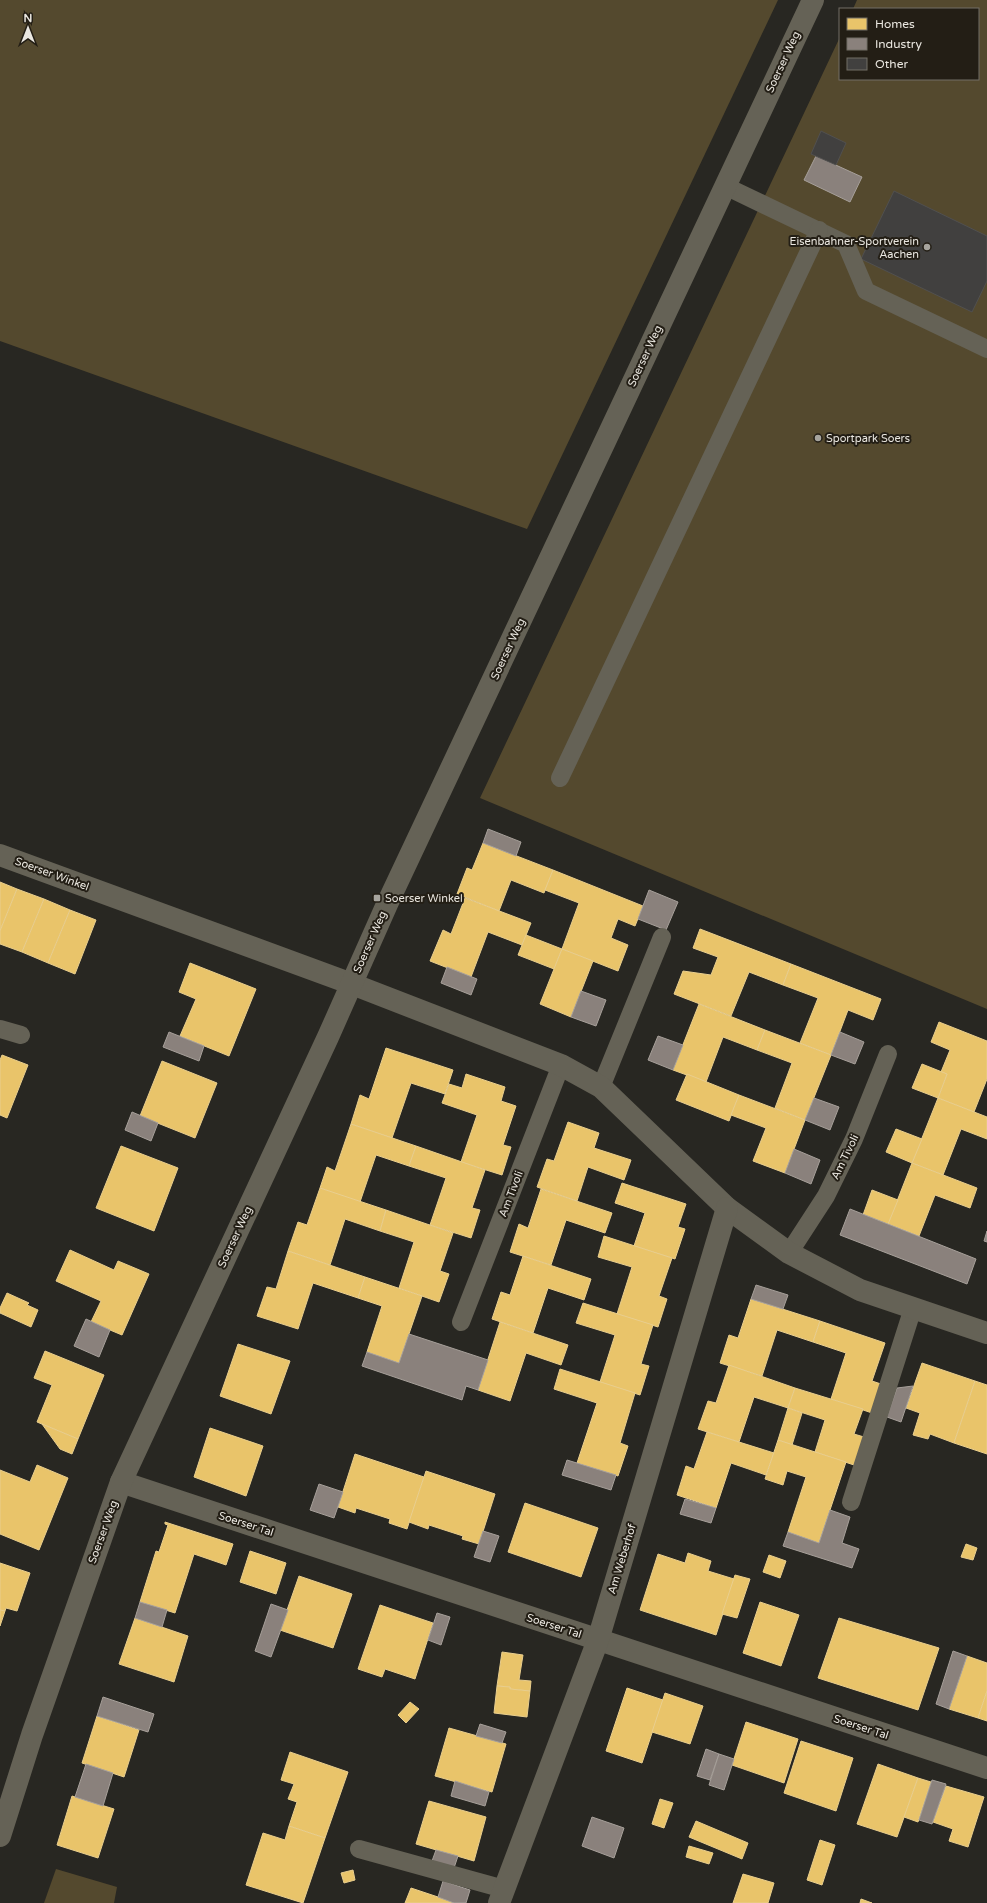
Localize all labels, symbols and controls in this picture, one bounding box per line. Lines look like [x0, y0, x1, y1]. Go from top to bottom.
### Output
north arrow [8, 8, 48, 48]
legend [839, 8, 979, 80]
text: N [24, 12, 32, 25]
text: Homes [875, 17, 915, 31]
street label: Soerser Weg [763, 29, 803, 95]
text: Industry [875, 37, 922, 51]
text: Other [875, 57, 908, 71]
place label: Eisenbahner-Sportverein Aachen [789, 235, 919, 261]
marker: Eisenbahner-Sportverein Aachen [922, 242, 932, 252]
street label: Soerser Weg [625, 323, 665, 389]
place label: Sportpark Soers [826, 432, 910, 445]
marker: Sportpark Soers [813, 433, 823, 443]
street label: Soerser Weg [488, 616, 528, 682]
street label: Soerser Winkel [13, 855, 91, 893]
place label: Soerser Winkel [385, 892, 463, 905]
marker: Soerser Winkel [372, 893, 382, 903]
street label: Soerser Weg [351, 909, 389, 975]
street label: Am Tivoli [829, 1132, 861, 1182]
street label: Am Tivoli [496, 1169, 526, 1219]
street label: Soerser Weg [215, 1204, 255, 1270]
street label: Soerser Weg [86, 1499, 120, 1565]
street label: Soerser Tal [217, 1509, 275, 1539]
street label: Am Weberhof [605, 1522, 639, 1596]
street label: Soerser Tal [525, 1611, 583, 1641]
street label: Soerser Tal [832, 1712, 890, 1742]

